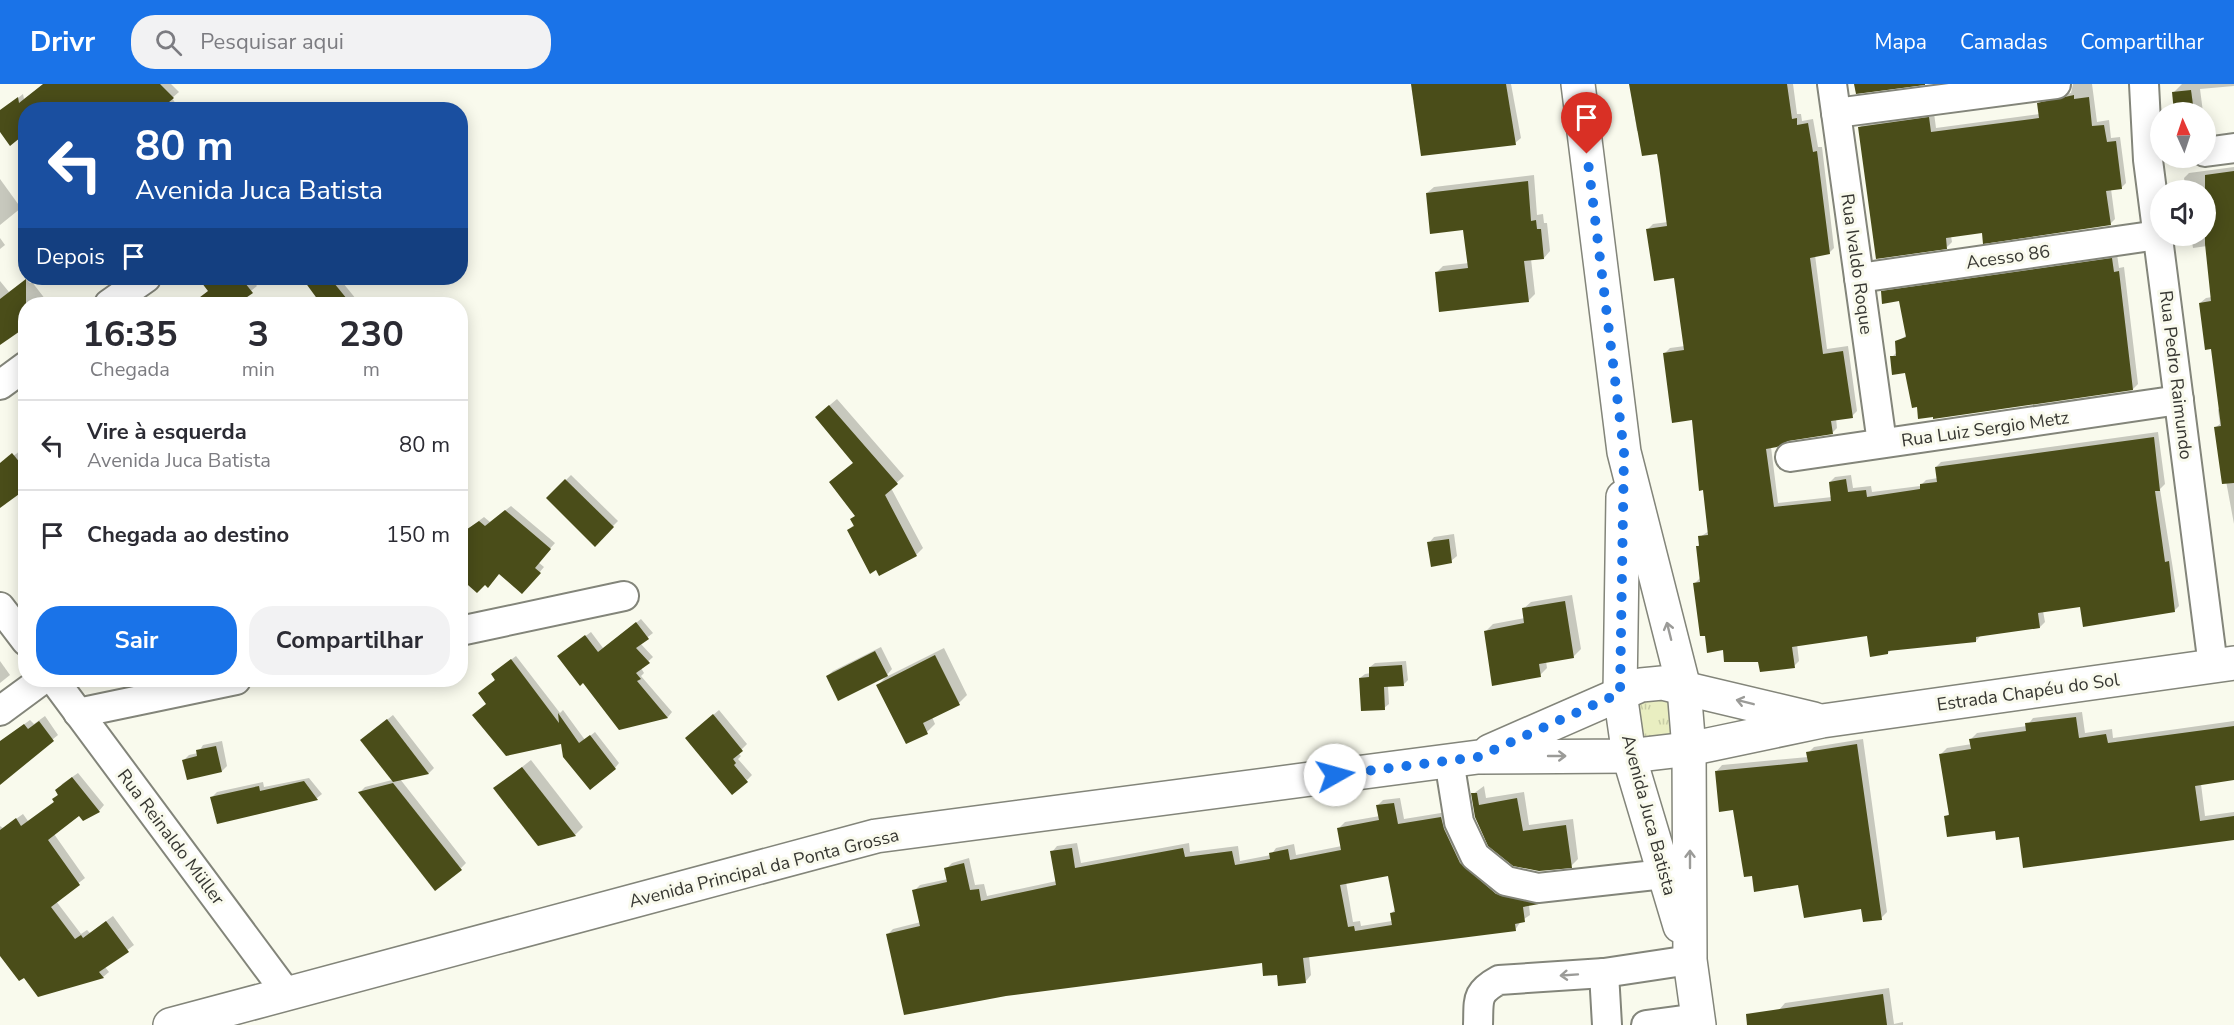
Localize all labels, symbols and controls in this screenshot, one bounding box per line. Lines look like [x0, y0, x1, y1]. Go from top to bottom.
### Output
search box [131, 15, 551, 69]
text: Drivr [30, 23, 95, 61]
icon: search [152, 26, 185, 59]
text: Pesquisar aqui [200, 27, 344, 57]
text: Mapa [1875, 28, 1927, 56]
text: Camadas [1960, 28, 2047, 56]
text: Compartilhar [2080, 28, 2204, 56]
pin [1561, 92, 1612, 154]
icon: arrive [1570, 101, 1603, 134]
north arrow [2150, 102, 2216, 168]
map controls [2150, 102, 2216, 246]
text: 80 m [135, 118, 234, 175]
icon: left [36, 126, 114, 204]
text: Avenida Juca Batista [135, 172, 383, 209]
button: sound [2150, 180, 2216, 246]
street label: Rua Ivaldo Roque [1835, 192, 1879, 336]
street label: Acesso 86 [1965, 239, 2051, 275]
icon: arrive [117, 240, 150, 273]
text: Depois [36, 242, 105, 272]
street label: Rua Pedro Raimundo [2154, 289, 2198, 461]
text: 16:35 [82, 310, 178, 359]
text: 3 [247, 310, 269, 359]
text: 230 [339, 310, 404, 359]
text: Chegada [90, 356, 170, 383]
text: min [242, 356, 275, 383]
text: m [363, 356, 380, 383]
street label: Rua Luiz Sergio Metz [1900, 405, 2070, 453]
text: Vire à esquerda [87, 417, 247, 447]
icon: left [36, 429, 69, 462]
text: 80 m [399, 430, 450, 460]
text: Avenida Juca Batista [87, 447, 271, 474]
icon: arrive [36, 519, 69, 552]
text: Chegada ao destino [87, 520, 289, 550]
text: 150 m [386, 520, 450, 550]
button: Sair [36, 606, 237, 675]
button: Compartilhar [249, 606, 450, 675]
one-way arrow [1663, 622, 1675, 641]
street label: Estrada Chapéu do Sol [1935, 667, 2121, 717]
one-way arrow [1736, 696, 1755, 708]
street label: Avenida Juca Batista [1616, 732, 1682, 898]
position arrow [1303, 743, 1367, 807]
one-way arrow [1547, 750, 1567, 762]
street label: Rua Reinaldo Müller [112, 764, 230, 910]
street label: Avenida Principal da Ponta Grossa [626, 823, 902, 913]
one-way arrow [1684, 850, 1695, 870]
one-way arrow [1560, 970, 1580, 981]

